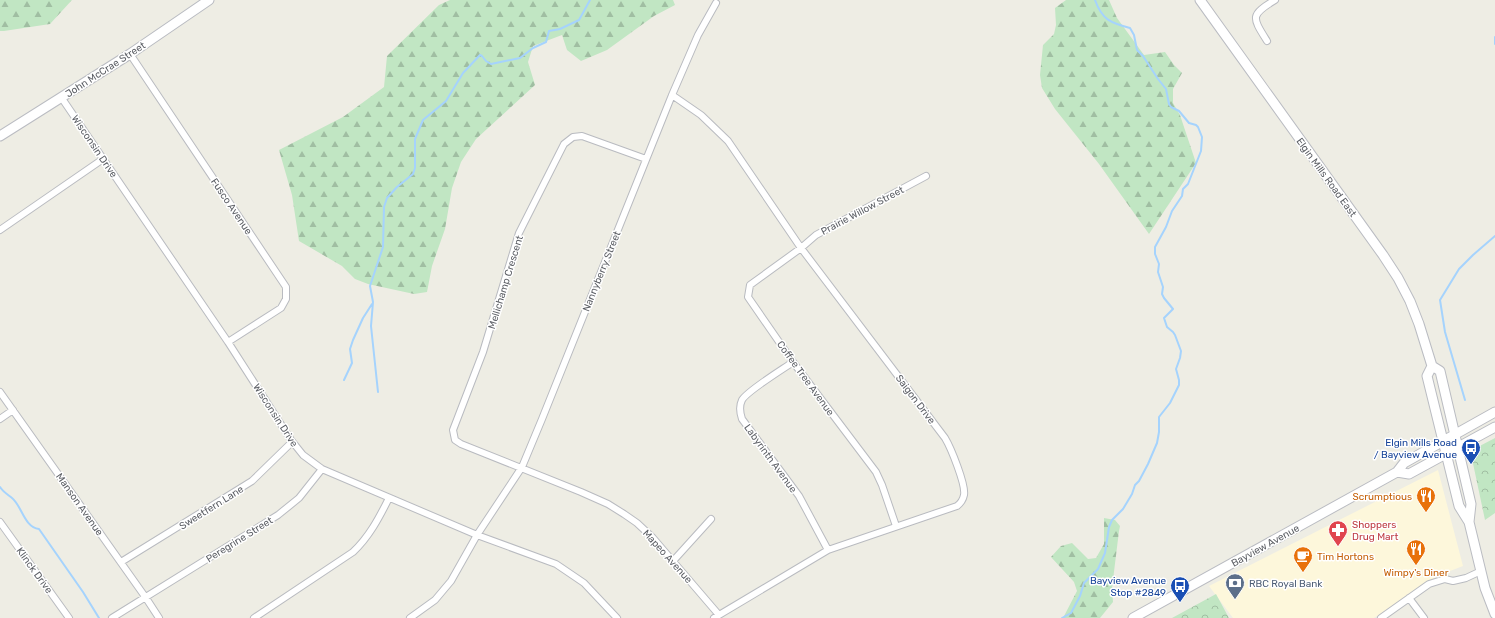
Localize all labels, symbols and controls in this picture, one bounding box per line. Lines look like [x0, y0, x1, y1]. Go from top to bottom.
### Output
street label: John McCrae Street [63, 39, 148, 100]
street label: Wisconsin Drive [69, 113, 120, 180]
street label: Elgin Mills Road East [1293, 136, 1359, 220]
street label: Fusco Avenue [208, 176, 255, 237]
street label: Prairie Willow Street [819, 184, 906, 238]
street label: Nannyberry Street [580, 229, 624, 313]
street label: Mellichamp Crescent [486, 234, 526, 331]
street label: Coffee Tree Avenue [774, 339, 837, 419]
street label: Saigon Drive [893, 373, 938, 427]
street label: Wisconsin Drive [250, 382, 300, 450]
street label: Labyrinth Avenue [741, 422, 799, 496]
place label: Elgin Mills Road / Bayview Avenue [1374, 437, 1457, 461]
bus stop icon: Elgin Mills Road / Bayview Avenue [1460, 437, 1482, 465]
street label: Manson Avenue [53, 471, 105, 538]
street label: Sweetfern Lane [177, 483, 246, 532]
restaurant icon: Scrumptious [1415, 485, 1437, 513]
place label: Scrumptious [1352, 491, 1412, 503]
street label: Peregrine Street [204, 514, 275, 565]
pharmacy icon: Shoppers Drug Mart [1327, 519, 1349, 547]
place label: Shoppers Drug Mart [1352, 519, 1398, 543]
street label: Bayview Avenue [1229, 522, 1302, 570]
street label: Mapeo Avenue [640, 527, 695, 586]
restaurant icon: Wimpy's Diner [1405, 538, 1427, 566]
street label: Klinck Drive [13, 545, 55, 596]
cafe icon: Tim Hortons [1292, 545, 1314, 573]
place label: Tim Hortons [1317, 551, 1374, 563]
place label: Wimpy's Diner [1384, 567, 1449, 579]
bank icon: RBC Royal Bank [1224, 572, 1246, 600]
place label: Bayview Avenue Stop #2849 [1090, 575, 1166, 599]
bus stop icon: Bayview Avenue Stop #2849 [1169, 575, 1191, 603]
place label: RBC Royal Bank [1249, 578, 1323, 590]

